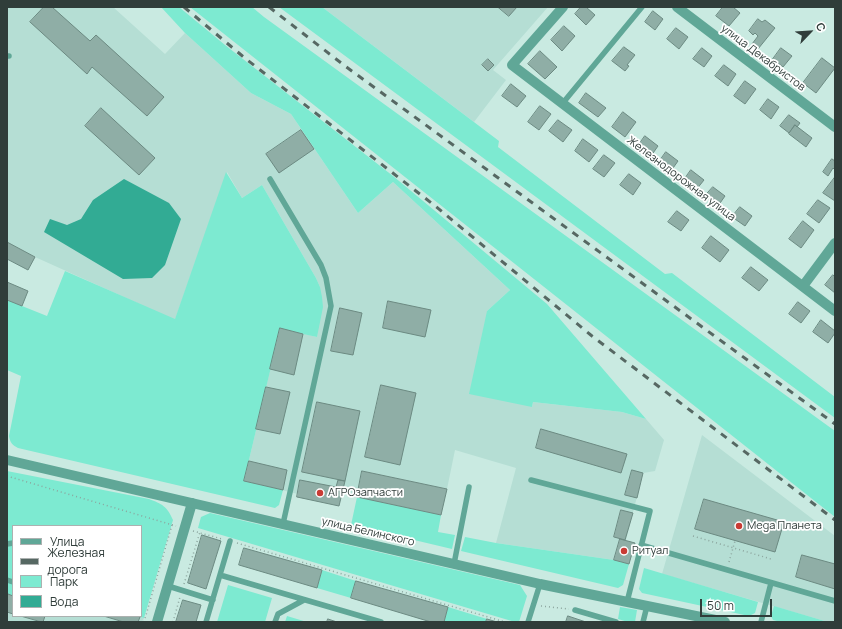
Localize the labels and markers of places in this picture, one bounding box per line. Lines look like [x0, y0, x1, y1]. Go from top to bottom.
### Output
place label: АГРОзапчасти [328, 486, 403, 500]
marker: АГРОзапчасти [315, 488, 325, 498]
place label: Mega Планета [747, 519, 822, 533]
marker: Mega Планета [734, 521, 744, 531]
place label: Ритуал [632, 544, 668, 558]
marker: Ритуал [619, 546, 629, 556]

